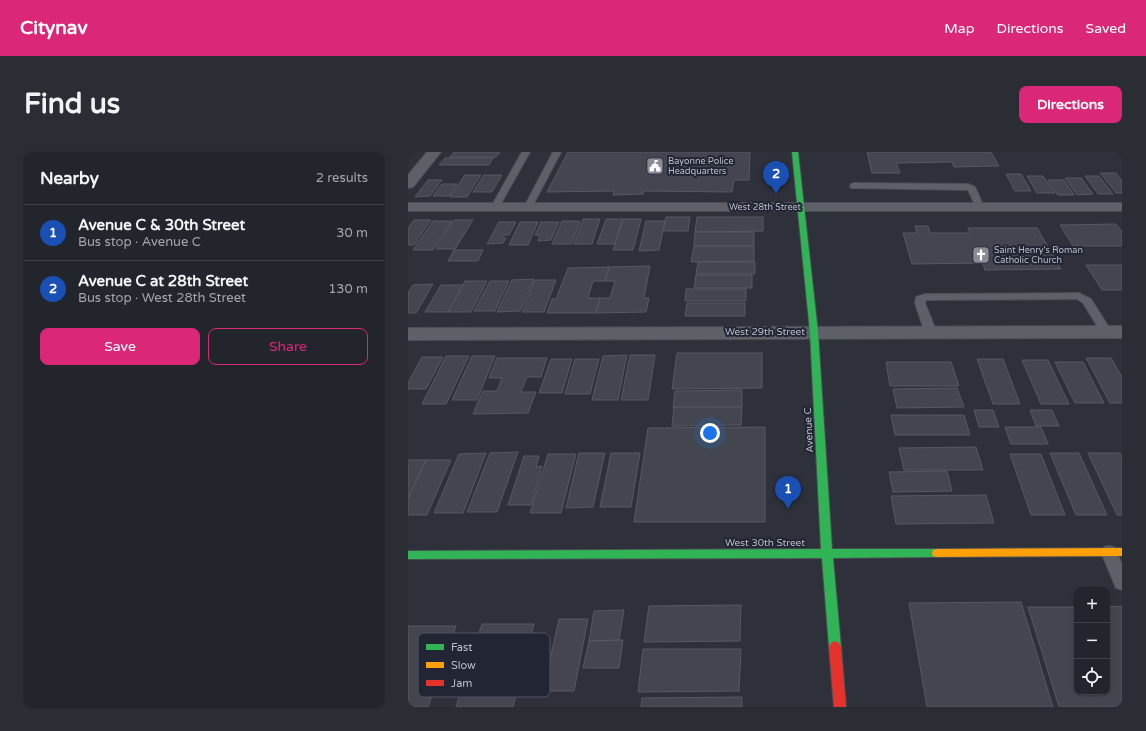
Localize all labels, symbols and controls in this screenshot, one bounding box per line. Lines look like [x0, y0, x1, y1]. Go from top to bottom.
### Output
text: Citynav [20, 17, 87, 39]
text: Map [944, 20, 975, 37]
text: Directions [997, 20, 1064, 37]
text: Saved [1086, 20, 1126, 37]
button: Directions [1019, 86, 1122, 123]
text: Find us [24, 87, 120, 121]
public building icon: Bayonne Police Headquarters [645, 156, 665, 176]
place label: Bayonne Police Headquarters [668, 156, 734, 177]
pin: 2 [763, 161, 789, 194]
text: Nearby [40, 168, 99, 189]
text: 2 results [316, 170, 368, 186]
street label: West 28th Street [729, 202, 802, 213]
text: Avenue C & 30th Street [78, 216, 245, 234]
text: 1 [49, 225, 57, 241]
text: 30 m [336, 225, 368, 241]
text: Bus stop · Avenue C [78, 234, 201, 250]
church icon: Saint Henry's Roman Catholic Church [971, 245, 991, 265]
place label: Saint Henry's Roman Catholic Church [994, 245, 1083, 266]
text: Avenue C at 28th Street [78, 272, 248, 290]
text: 2 [49, 281, 57, 297]
text: 130 m [328, 281, 368, 297]
text: Bus stop · West 28th Street [78, 290, 246, 306]
street label: West 29th Street [725, 326, 805, 338]
button: Save [40, 328, 200, 365]
button: Share [208, 328, 368, 365]
street label: Avenue C [802, 407, 816, 453]
your location [700, 423, 720, 443]
pin: 1 [775, 476, 801, 509]
street label: West 30th Street [725, 537, 805, 549]
map controls [1074, 587, 1110, 695]
button: + [1074, 587, 1110, 623]
button: − [1074, 623, 1110, 659]
legend [418, 633, 550, 697]
text: Fast [451, 641, 472, 654]
text: Slow [451, 659, 476, 672]
button: locate [1074, 659, 1110, 695]
text: Jam [451, 677, 472, 690]

